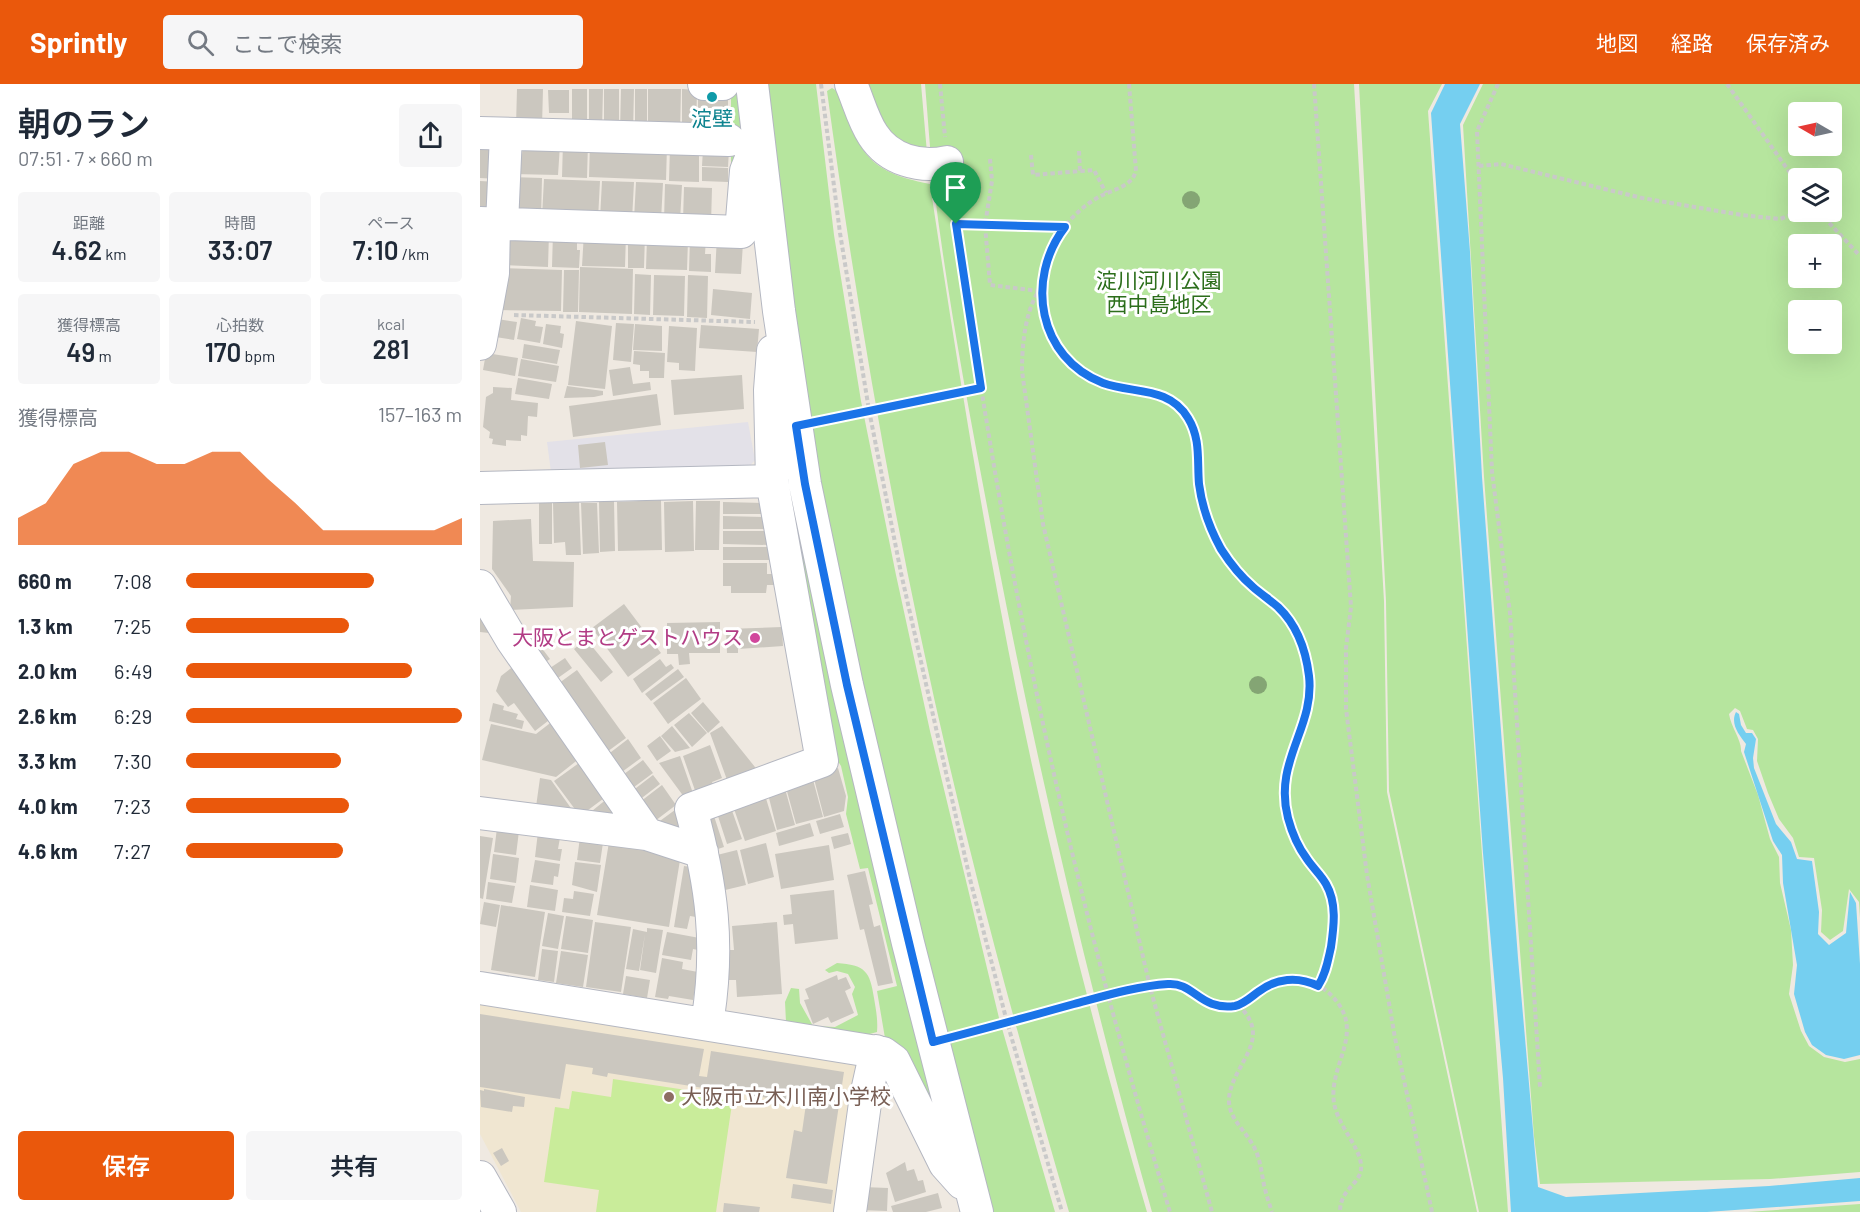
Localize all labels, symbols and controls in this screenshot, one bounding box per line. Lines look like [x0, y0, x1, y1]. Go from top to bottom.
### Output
search box [163, 15, 583, 69]
text: Sprintly [30, 25, 127, 59]
icon: search [184, 26, 217, 59]
text: ここで検索 [232, 30, 342, 56]
text: 地図 [1596, 30, 1638, 55]
text: 経路 [1671, 30, 1713, 55]
text: 保存済み [1746, 30, 1830, 55]
marker: 淀壁 [705, 90, 719, 104]
north arrow [1788, 102, 1842, 156]
map controls [1788, 102, 1842, 354]
text: 朝のラン [18, 103, 150, 143]
button: share [399, 104, 462, 167]
place label: 淀壁 [691, 105, 733, 130]
text: 07:51 · 7 × 660 m [18, 146, 153, 170]
pin [930, 162, 981, 224]
button: layers [1788, 168, 1842, 222]
icon: arrive [939, 171, 972, 204]
text: 距離 [73, 213, 105, 232]
text: 時間 [224, 213, 256, 232]
text: ペース [367, 213, 415, 232]
text: 4.62 [52, 234, 102, 265]
text: 33:07 [208, 234, 272, 265]
text: 7:10 [353, 234, 399, 265]
button: + [1788, 234, 1842, 288]
text: km [102, 244, 126, 263]
text: /km [399, 244, 429, 263]
park label: 淀川河川公園 西中島地区 [1096, 267, 1222, 316]
button: − [1788, 300, 1842, 354]
text: kcal [377, 314, 405, 333]
text: 獲得標高 [57, 315, 121, 334]
text: 心拍数 [216, 315, 264, 334]
text: 281 [373, 333, 409, 364]
text: 49 [66, 336, 95, 367]
text: 170 [205, 336, 241, 367]
text: m [95, 346, 112, 365]
text: bpm [241, 346, 275, 365]
text: 157–163 m [378, 402, 462, 426]
text: 獲得標高 [18, 405, 98, 429]
text: 660 m [18, 569, 72, 593]
text: 7:08 [114, 569, 152, 593]
text: 1.3 km [18, 614, 73, 638]
text: 7:25 [114, 614, 151, 638]
place label: 大阪とまとゲストハウス [512, 624, 743, 649]
marker: 大阪とまとゲストハウス [748, 631, 762, 645]
text: 2.0 km [18, 659, 77, 683]
text: 6:49 [114, 659, 153, 683]
text: 2.6 km [18, 704, 77, 728]
text: 6:29 [114, 704, 152, 728]
text: 3.3 km [18, 749, 76, 773]
text: 7:30 [114, 749, 152, 773]
text: 4.0 km [18, 794, 78, 818]
text: 7:23 [114, 794, 151, 818]
text: 4.6 km [18, 839, 78, 863]
text: 7:27 [114, 839, 150, 863]
place label: 大阪市立木川南小学校 [681, 1083, 891, 1108]
marker: 大阪市立木川南小学校 [662, 1090, 676, 1104]
button: 保存 [18, 1131, 234, 1200]
button: 共有 [246, 1131, 462, 1200]

